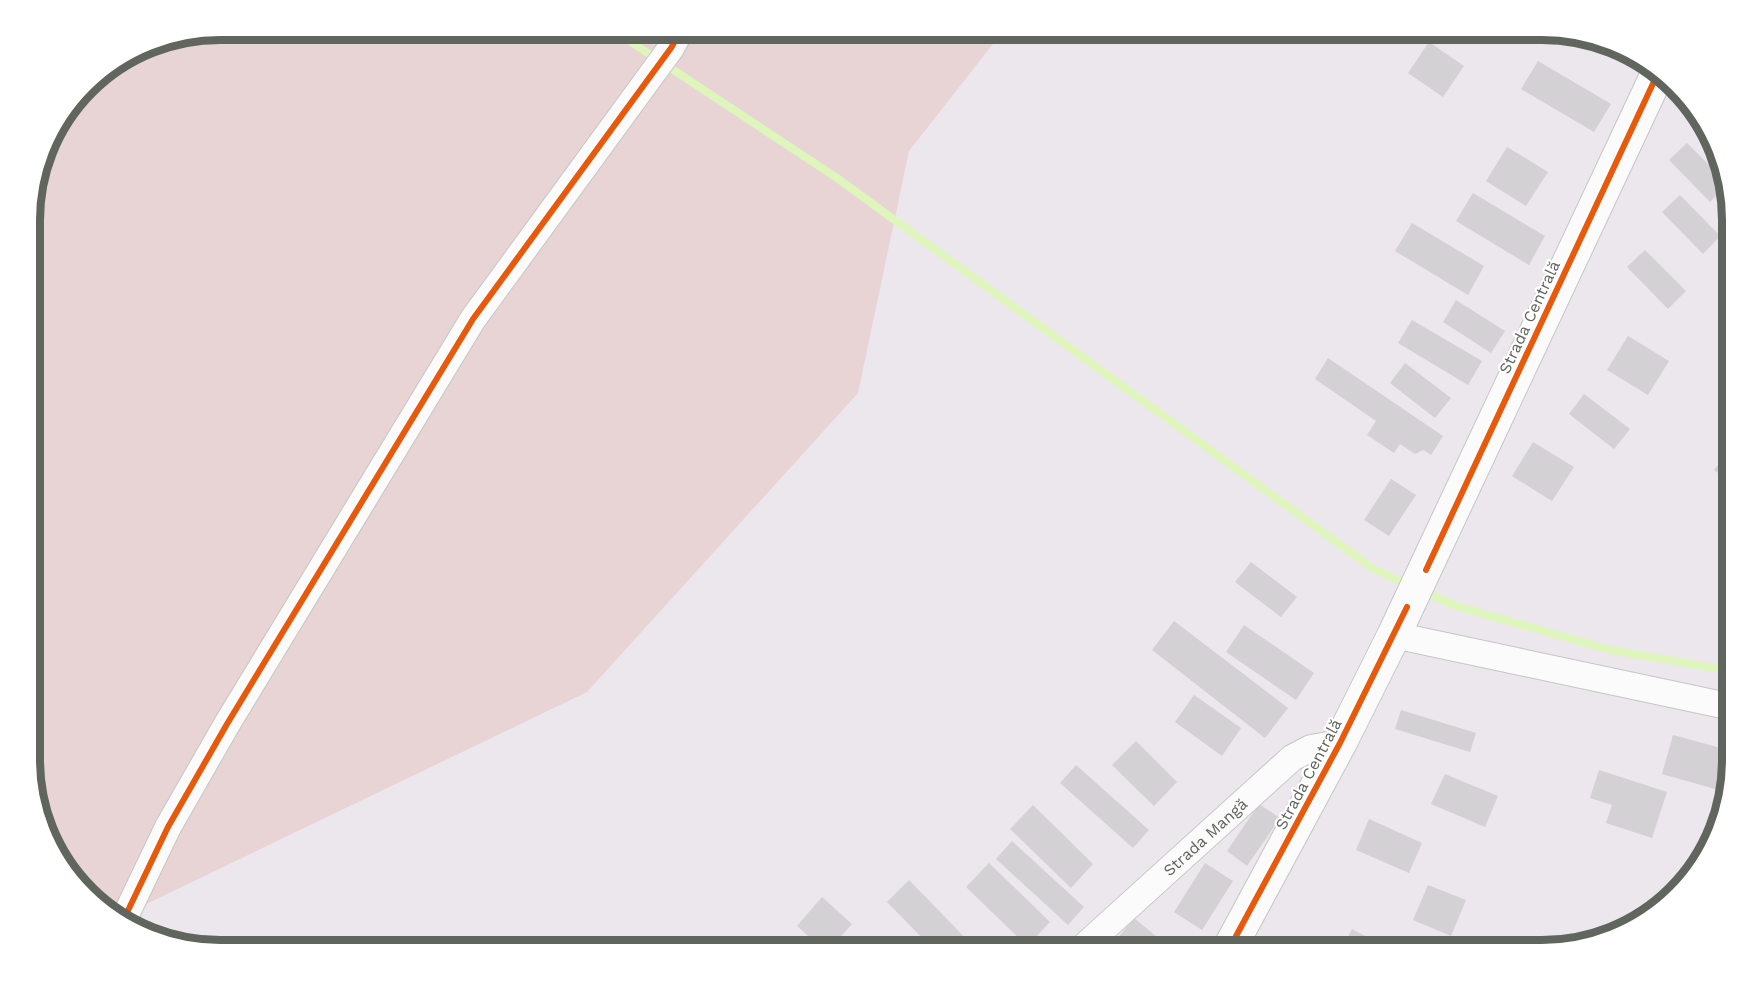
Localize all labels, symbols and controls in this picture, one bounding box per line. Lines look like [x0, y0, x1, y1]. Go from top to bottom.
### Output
street label: Strada Centrală [1495, 258, 1564, 377]
street label: Strada Centrală [1271, 716, 1346, 833]
street label: Strada Mangă [1159, 794, 1251, 880]

